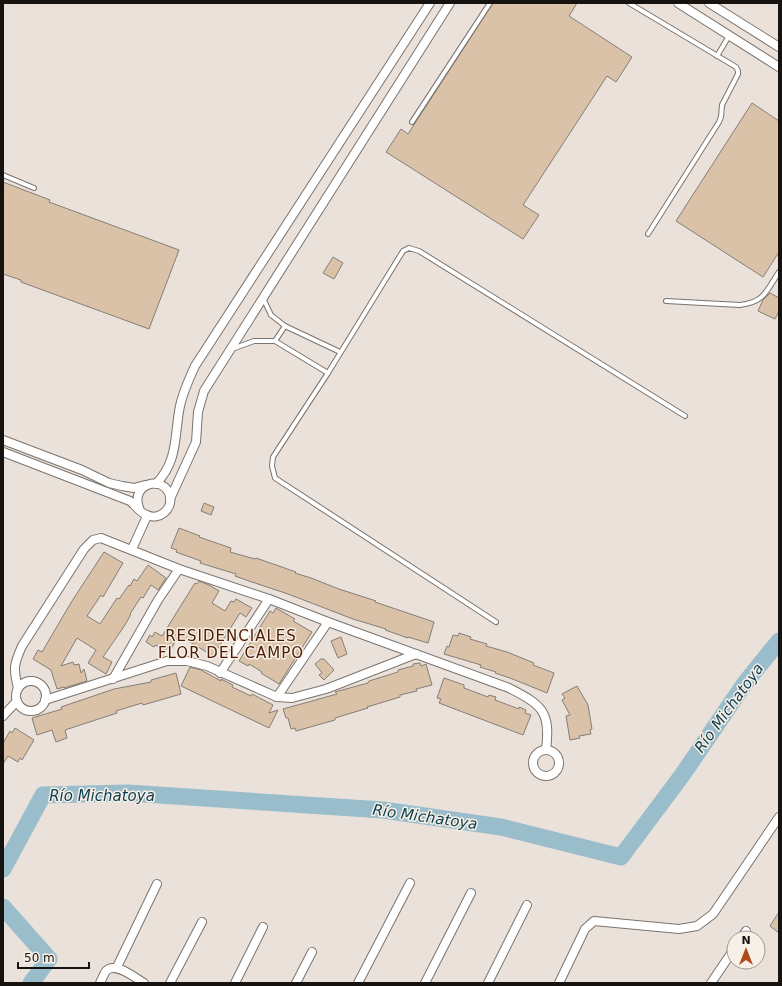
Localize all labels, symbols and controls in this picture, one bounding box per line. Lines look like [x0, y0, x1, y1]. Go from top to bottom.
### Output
district label: RESIDENCIALES FLOR DEL CAMPO [158, 627, 304, 662]
water label: Río Michatoya [691, 660, 767, 756]
water label: Río Michatoya [49, 787, 155, 805]
water label: Río Michatoya [371, 801, 479, 833]
north arrow [726, 930, 766, 970]
text: N [741, 934, 751, 947]
scale bar [18, 944, 89, 970]
text: 50 m [24, 951, 55, 965]

